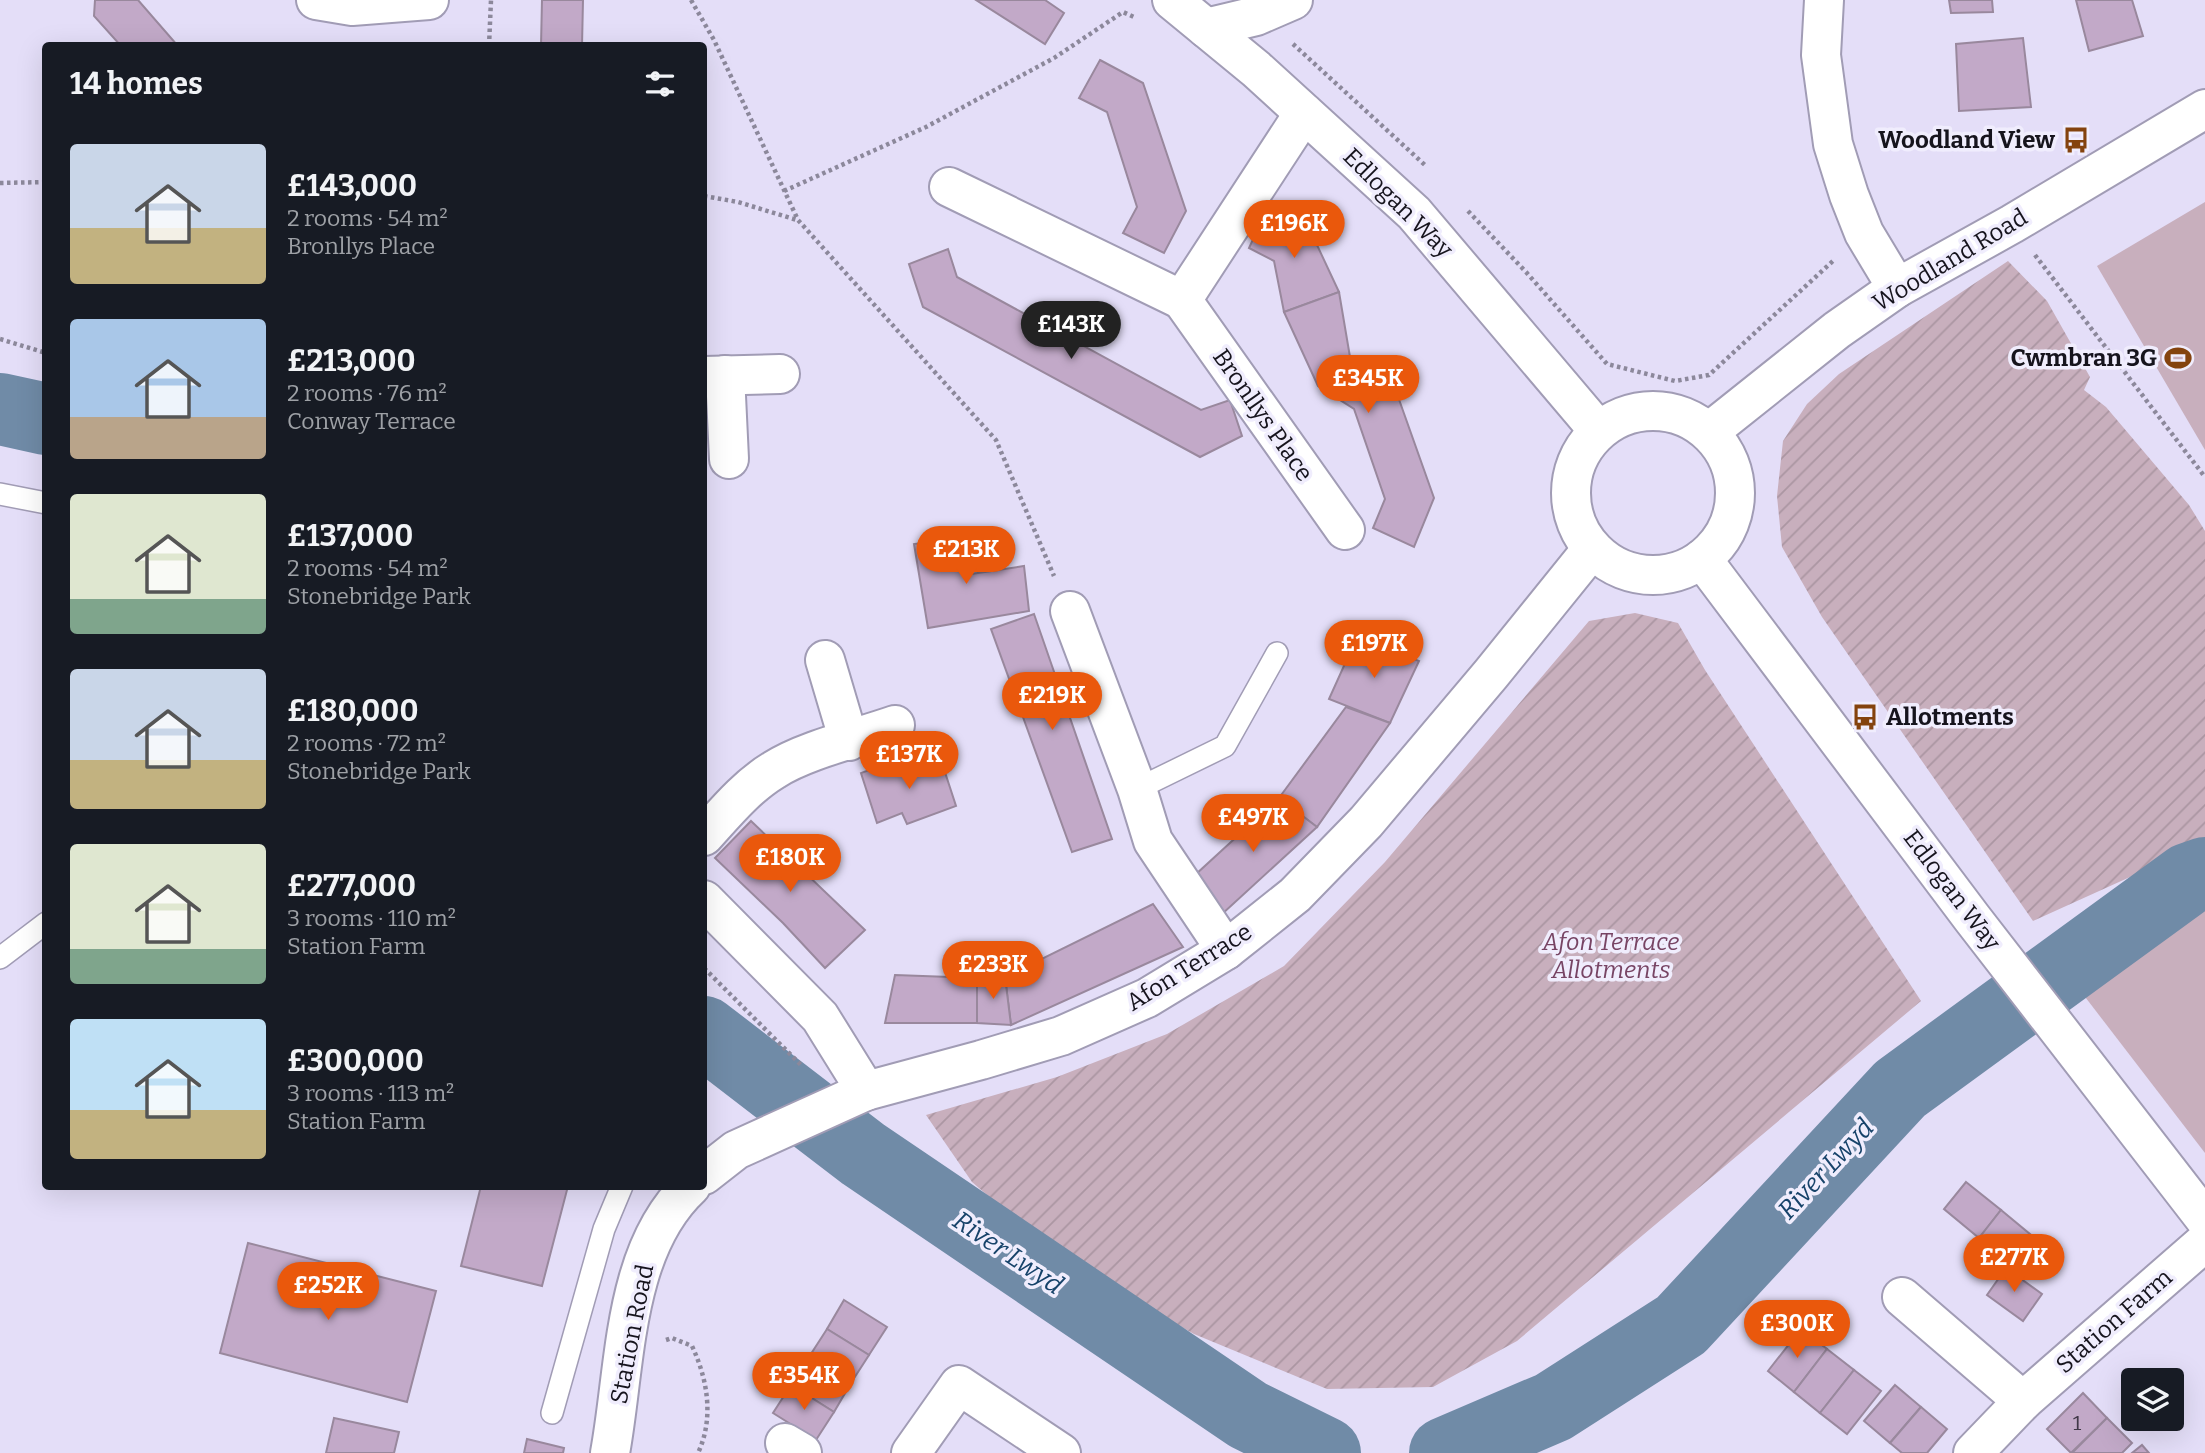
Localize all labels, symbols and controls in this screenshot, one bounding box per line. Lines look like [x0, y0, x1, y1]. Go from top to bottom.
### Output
icon: filters [641, 65, 679, 103]
text: 14 homes [70, 66, 203, 102]
bus stop icon: Woodland View [2061, 125, 2091, 155]
place label: Woodland View [1878, 126, 2056, 154]
street label: Edlogan Way [1337, 142, 1459, 264]
text: £143,000 [287, 168, 417, 204]
icon: home [126, 172, 210, 256]
pin: £196K [1245, 201, 1343, 260]
street label: Woodland Road [1868, 203, 2032, 317]
text: 2 rooms · 54 m² [287, 204, 448, 232]
text: £196K [1260, 209, 1328, 237]
text: Bronllys Place [287, 232, 435, 260]
pin: £143K [1022, 302, 1120, 361]
text: £143K [1037, 310, 1105, 338]
text: £213,000 [287, 343, 416, 379]
sports icon: Cwmbran 3G [2163, 343, 2193, 373]
street label: Bronllys Place [1207, 344, 1319, 486]
place label: Cwmbran 3G [2011, 344, 2157, 372]
icon: home [126, 347, 210, 431]
pin: £345K [1319, 356, 1417, 415]
text: £345K [1332, 364, 1404, 392]
text: 2 rooms · 76 m² [287, 379, 447, 407]
text: Conway Terrace [287, 407, 456, 435]
text: £137,000 [287, 518, 413, 554]
icon: home [126, 522, 210, 606]
pin: £213K [917, 526, 1015, 586]
text: £213K [932, 535, 1000, 563]
text: 2 rooms · 54 m² [287, 554, 448, 582]
text: Stonebridge Park [287, 582, 471, 610]
pin: £197K [1325, 620, 1423, 680]
text: £197K [1340, 629, 1408, 657]
pin: £219K [1003, 672, 1101, 732]
text: £219K [1018, 681, 1086, 709]
text: £180,000 [287, 693, 418, 729]
icon: home [126, 697, 210, 781]
bus stop icon: Allotments [1850, 702, 1880, 732]
place label: Allotments [1886, 703, 2014, 731]
text: 2 rooms · 72 m² [287, 729, 446, 757]
pin: £137K [860, 732, 958, 791]
text: £137K [875, 740, 943, 768]
text: Stonebridge Park [287, 757, 471, 785]
pin: £497K [1204, 794, 1302, 854]
text: £497K [1217, 803, 1289, 831]
street label: Edlogan Way [1898, 824, 2007, 956]
pin: £180K [741, 834, 839, 894]
text: £180K [755, 843, 825, 871]
text: £277,000 [287, 868, 416, 904]
icon: home [126, 872, 210, 956]
text: 3 rooms · 110 m² [287, 904, 456, 932]
street label: Afon Terrace [1121, 917, 1257, 1017]
park label: Afon Terrace Allotments [1542, 928, 1679, 984]
text: Station Farm [287, 932, 425, 960]
pin: £233K [944, 942, 1042, 1001]
text: £233K [958, 950, 1028, 978]
text: £300,000 [287, 1043, 424, 1079]
icon: home [126, 1047, 210, 1131]
text: 3 rooms · 113 m² [287, 1079, 454, 1107]
text: Station Farm [287, 1107, 425, 1135]
water label: River Lwyd [1772, 1112, 1880, 1226]
water label: River Lwyd [947, 1205, 1069, 1301]
pin: £277K [1965, 1234, 2063, 1294]
text: £277K [1979, 1243, 2049, 1271]
pin: £252K [279, 1262, 377, 1322]
street label: Station Road [605, 1262, 659, 1406]
street label: Station Farm [2050, 1263, 2178, 1379]
text: £252K [293, 1271, 363, 1299]
pin: £300K [1748, 1300, 1846, 1360]
text: £300K [1760, 1309, 1834, 1337]
pin: £354K [755, 1352, 853, 1412]
text: £354K [768, 1361, 840, 1389]
map controls [2121, 1368, 2184, 1431]
button: layers [2121, 1368, 2184, 1431]
house number: 1 [2073, 1410, 2082, 1436]

